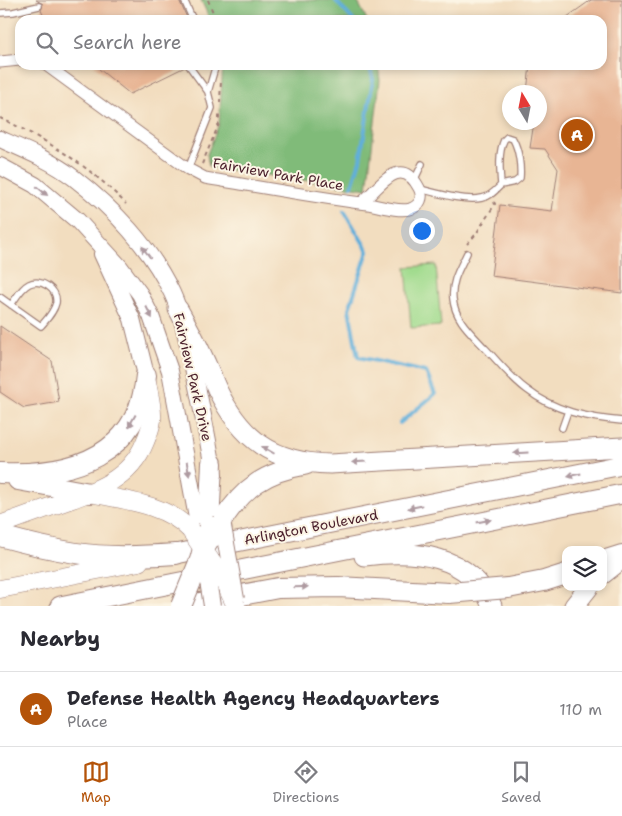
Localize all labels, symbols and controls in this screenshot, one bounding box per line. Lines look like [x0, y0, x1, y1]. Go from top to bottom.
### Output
search box [15, 15, 607, 70]
icon: search [33, 29, 61, 57]
text: Search here [73, 30, 182, 55]
north arrow [502, 85, 547, 130]
pin: A [561, 116, 593, 154]
street label: Fairview Park Place [211, 154, 345, 194]
one-way arrow [35, 185, 48, 196]
your location [409, 218, 435, 244]
one-way arrow [141, 246, 152, 259]
one-way arrow [145, 304, 153, 319]
street label: Fairview Park Drive [169, 311, 217, 443]
one-way arrow [128, 414, 136, 428]
one-way arrow [261, 446, 276, 454]
one-way arrow [513, 449, 529, 457]
one-way arrow [350, 459, 366, 467]
one-way arrow [184, 461, 192, 476]
one-way arrow [567, 471, 582, 479]
one-way arrow [406, 503, 422, 511]
street label: Arlington Boulevard [243, 505, 379, 549]
one-way arrow [476, 517, 492, 525]
map controls [562, 546, 607, 591]
button: layers [562, 546, 607, 591]
one-way arrow [293, 583, 309, 591]
text: Nearby [20, 625, 100, 653]
text: Defense Health Agency Headquarters [67, 686, 439, 711]
text: A [30, 699, 42, 720]
text: 110 m [559, 699, 602, 720]
text: Place [67, 711, 108, 732]
tab: Map [81, 758, 111, 806]
tab: Directions [273, 758, 339, 806]
tab: Saved [501, 758, 541, 806]

